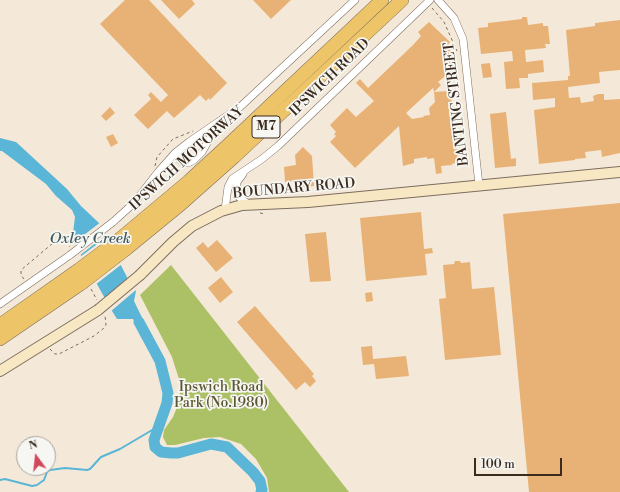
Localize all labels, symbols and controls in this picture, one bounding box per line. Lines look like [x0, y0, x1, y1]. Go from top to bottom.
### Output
street label: IPSWICH ROAD [286, 36, 374, 120]
street label: BANTING STREET [441, 41, 473, 167]
street label: IPSWICH MOTORWAY [126, 103, 248, 215]
road number: M7 [252, 116, 280, 138]
street label: BOUNDARY ROAD [232, 175, 356, 203]
water label: Oxley Creek [49, 230, 131, 248]
park label: Ipswich Road Park (No.1980) [174, 380, 268, 412]
north arrow [16, 436, 56, 476]
text: N [27, 437, 39, 453]
scale bar [476, 450, 564, 476]
text: 100 m [481, 457, 515, 472]

